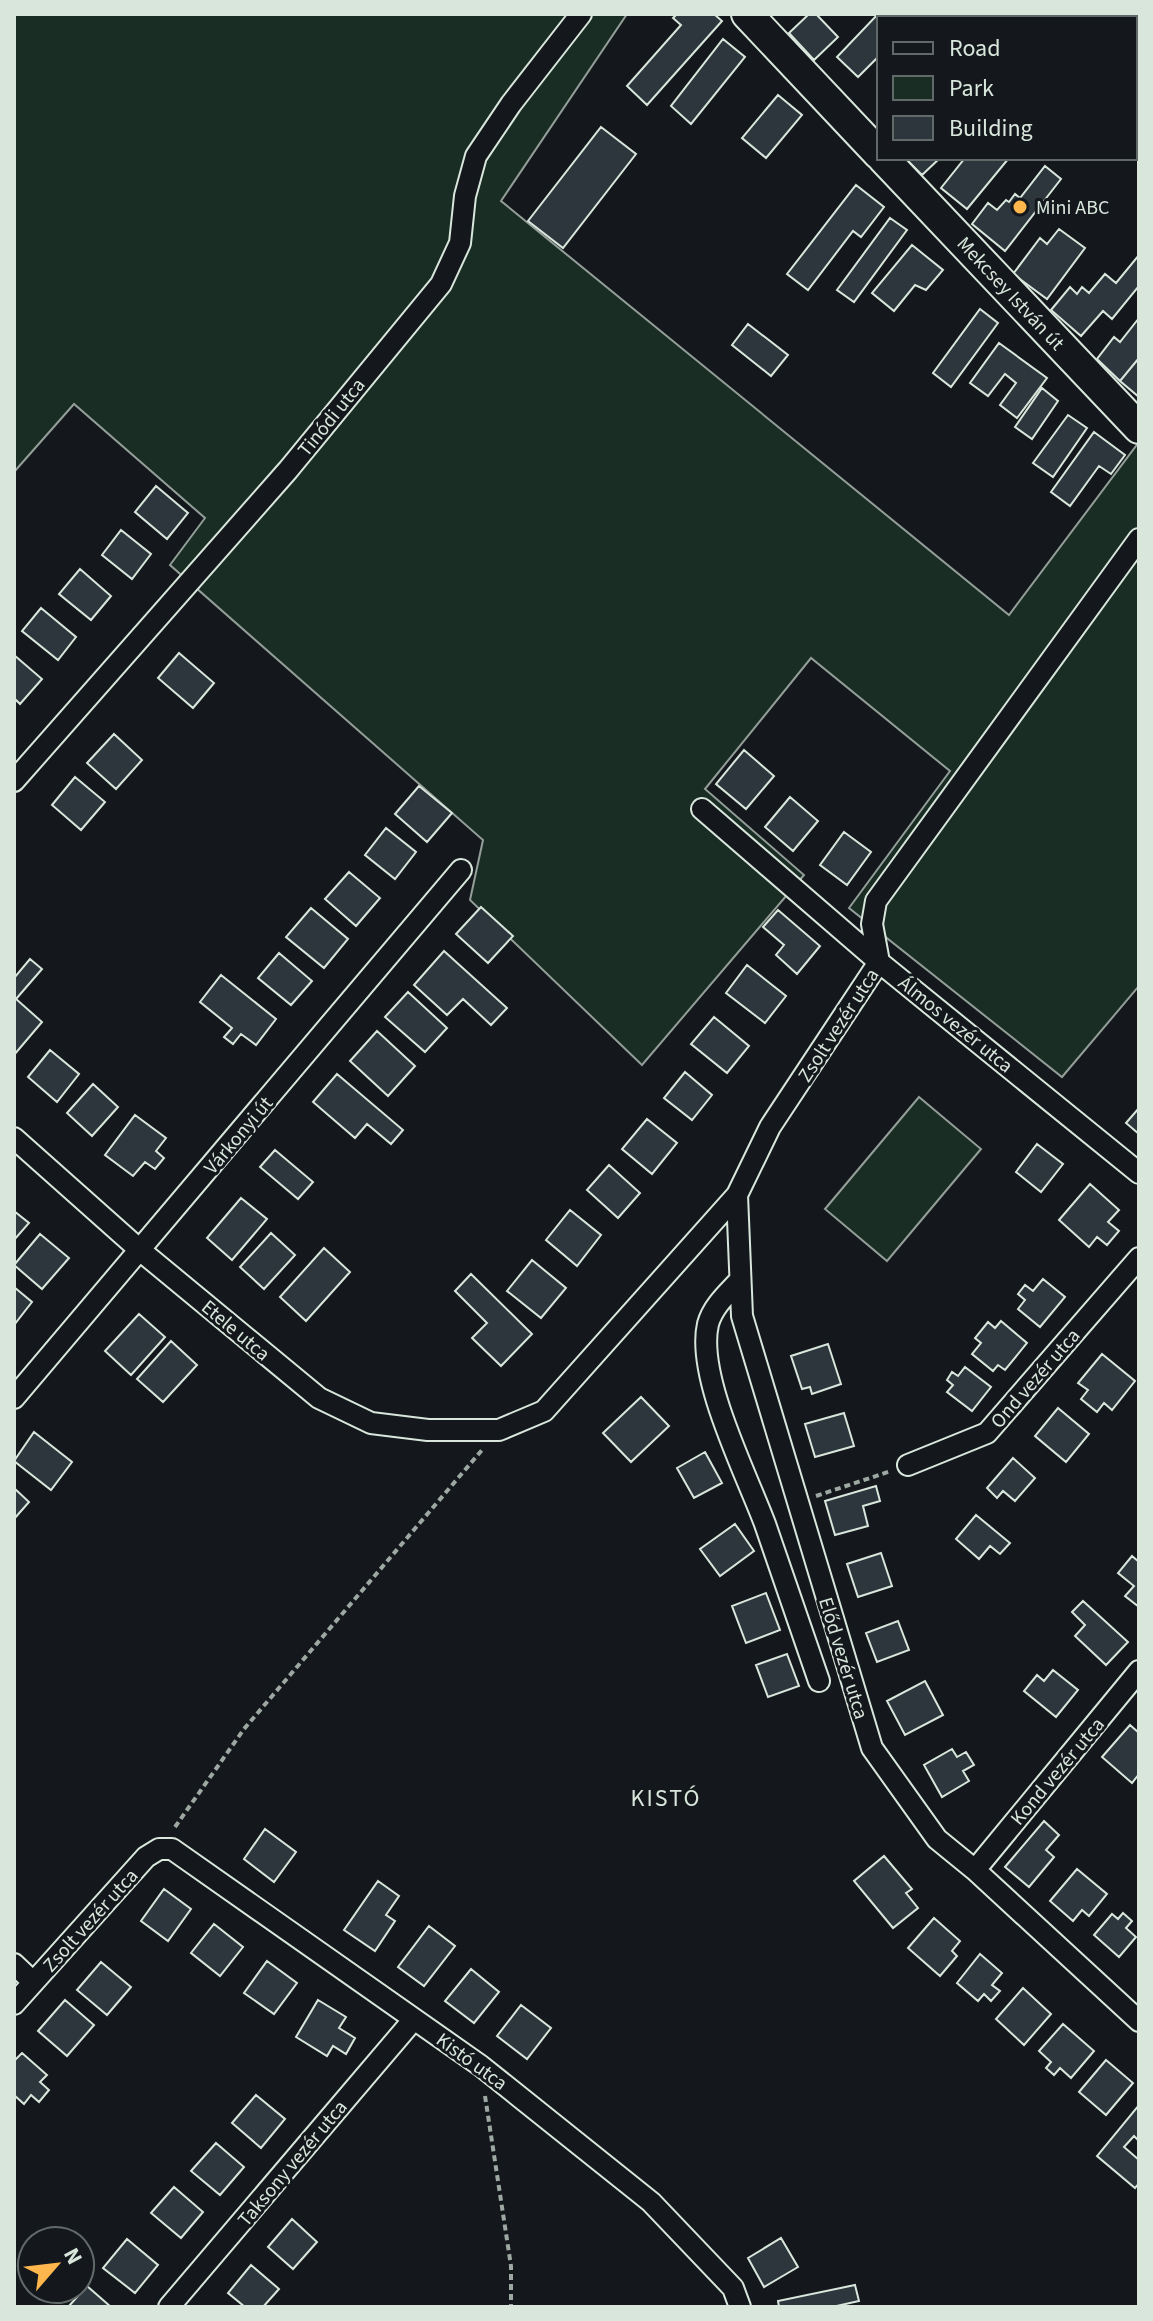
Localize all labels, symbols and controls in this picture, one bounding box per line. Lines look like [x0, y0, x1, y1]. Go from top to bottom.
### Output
legend [877, 16, 1137, 160]
text: Road [949, 31, 1001, 66]
text: Park [949, 71, 994, 106]
text: Building [949, 111, 1033, 146]
place label: Mini ABC [1036, 194, 1109, 222]
marker: Mini ABC [1011, 198, 1029, 216]
street label: Mekcsey István út [950, 231, 1071, 357]
street label: Tinódi utca [291, 372, 372, 463]
street label: Zsolt vezér utca [792, 963, 886, 1088]
street label: Álmos vezér utca [892, 970, 1019, 1080]
street label: Várkonyi út [198, 1090, 280, 1181]
street label: Etele utca [195, 1294, 276, 1368]
street label: Ond vezér utca [984, 1323, 1087, 1435]
street label: Előd vezér utca [811, 1594, 875, 1723]
street label: Kond vezér utca [1004, 1712, 1111, 1832]
district label: KISTÓ [631, 1781, 701, 1816]
street label: Zsolt vezér utca [37, 1863, 145, 1979]
street label: Kistó utca [430, 2026, 513, 2097]
street label: Taksony vezér utca [231, 2094, 354, 2233]
north arrow [16, 2225, 96, 2305]
text: N [55, 2242, 90, 2270]

